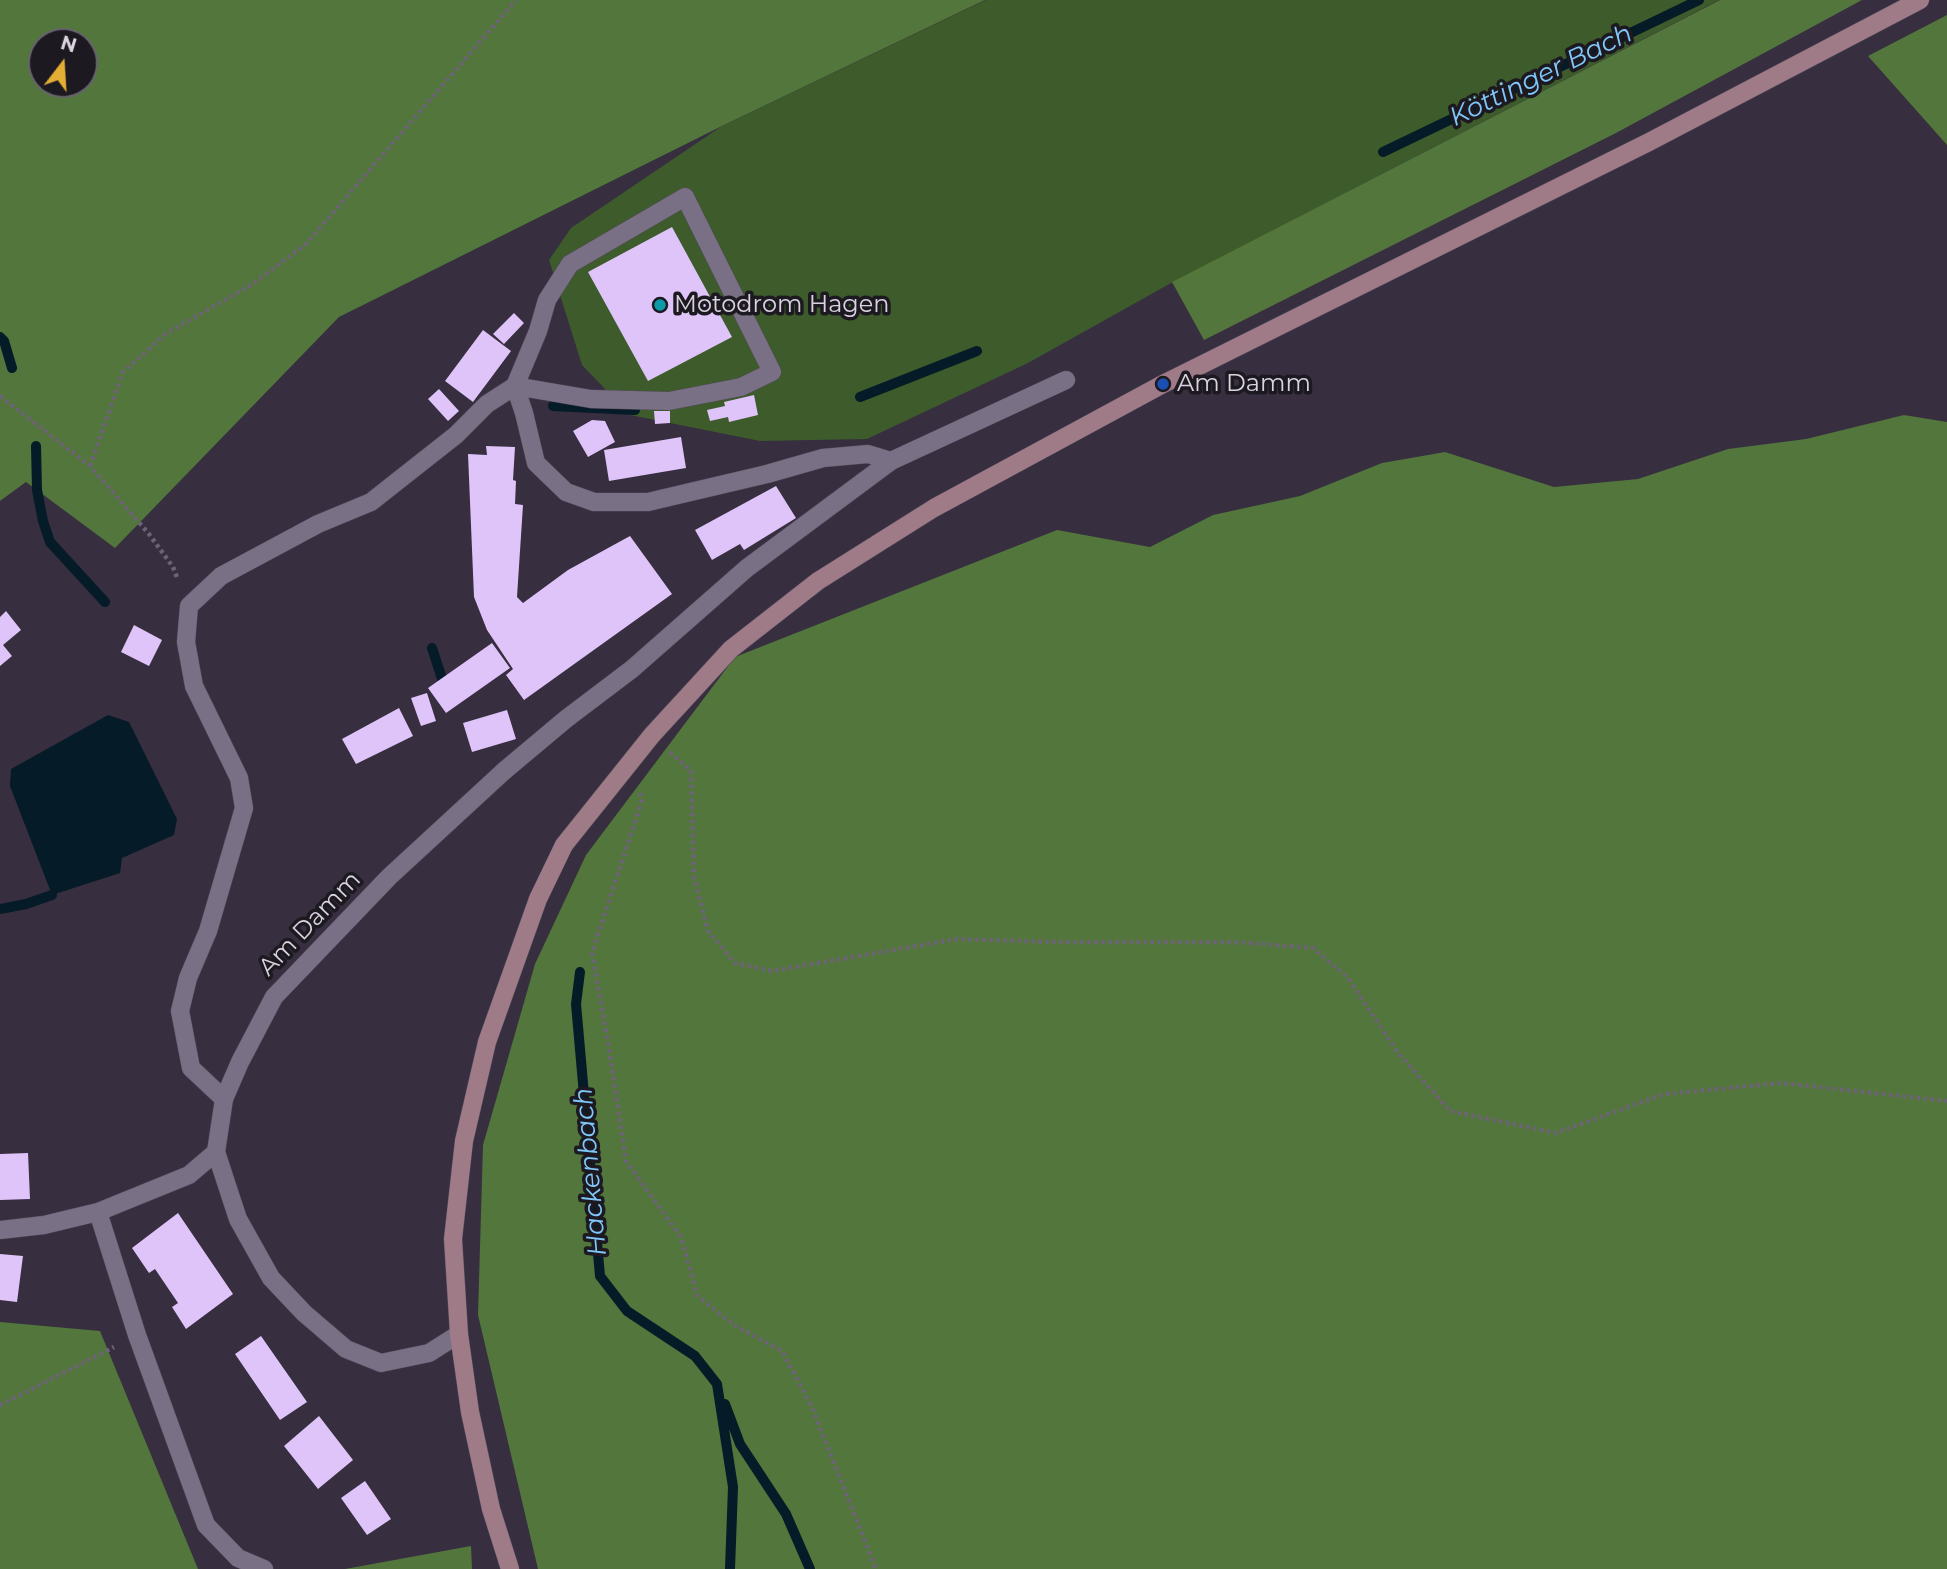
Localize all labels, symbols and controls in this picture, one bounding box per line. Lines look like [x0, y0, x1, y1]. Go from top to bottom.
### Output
water label: Köttinger Bach [1444, 18, 1638, 134]
north arrow [28, 28, 98, 98]
text: N [58, 31, 79, 58]
place label: Motodrom Hagen [674, 291, 890, 319]
marker: Motodrom Hagen [652, 297, 668, 313]
place label: Am Damm [1177, 370, 1311, 398]
marker: Am Damm [1155, 376, 1171, 392]
street label: Am Damm [253, 866, 367, 982]
water label: Hackenbach [568, 1087, 614, 1257]

